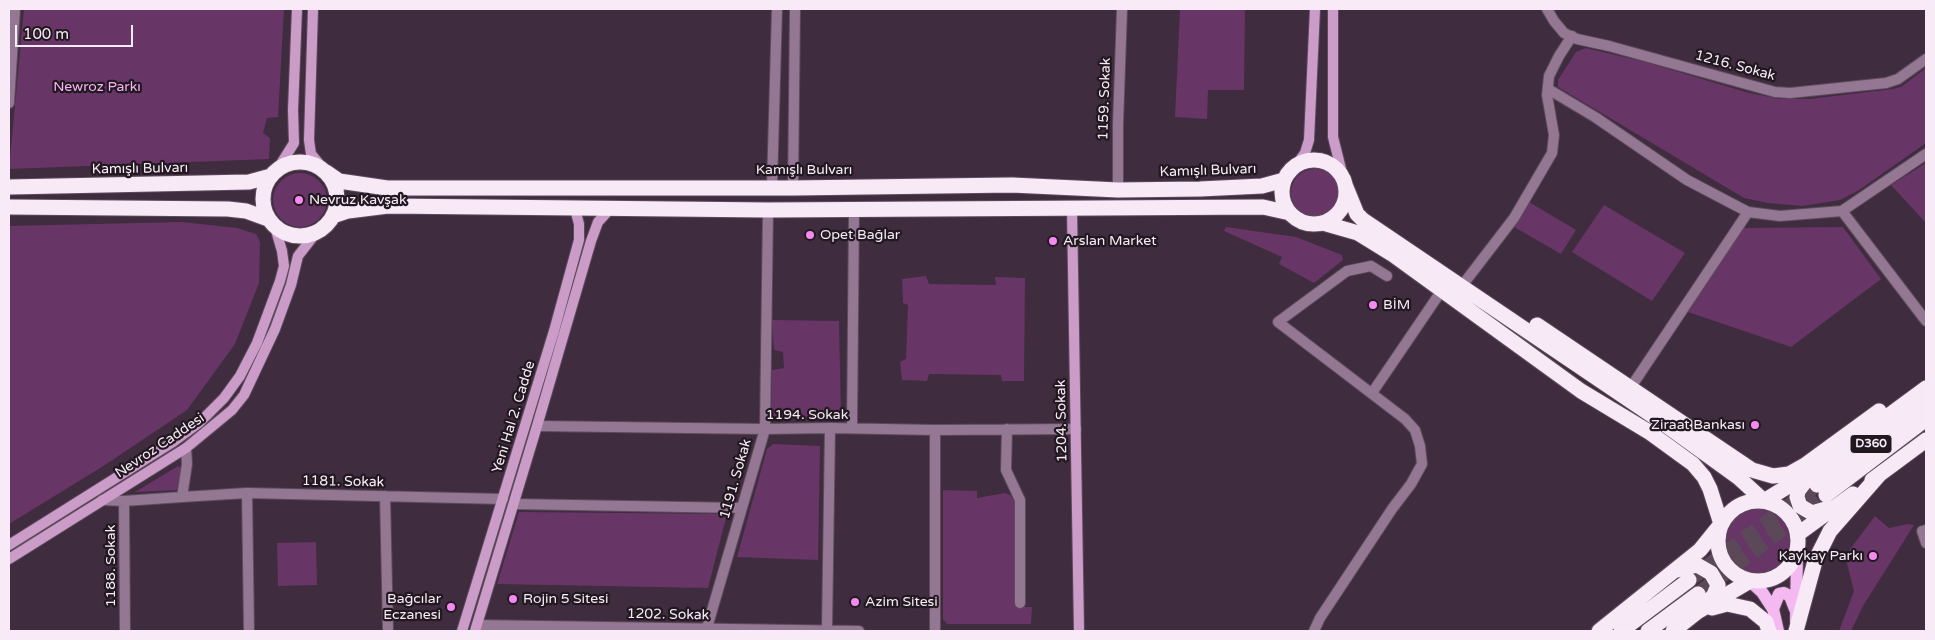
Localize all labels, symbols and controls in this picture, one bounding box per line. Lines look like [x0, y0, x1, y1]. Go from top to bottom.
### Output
scale bar [18, 15, 135, 47]
text: 100 m [23, 25, 69, 43]
street label: 1216. Sokak [1693, 47, 1777, 85]
street label: 1159. Sokak [1095, 57, 1115, 141]
park label: Newroz Parkı [53, 79, 141, 95]
street label: Kamışlı Bulvarı [92, 160, 188, 178]
street label: Kamışlı Bulvarı [1159, 161, 1257, 181]
street label: Kamışlı Bulvarı [756, 162, 852, 178]
place label: Nevruz Kavşak [309, 192, 407, 208]
marker: Nevruz Kavşak [293, 194, 305, 206]
place label: Opet Bağlar [820, 227, 900, 243]
marker: Opet Bağlar [804, 229, 816, 241]
place label: Arslan Market [1063, 233, 1156, 249]
marker: Arslan Market [1047, 235, 1059, 247]
place label: BİM [1383, 297, 1410, 313]
marker: BİM [1367, 299, 1379, 311]
street label: Yeni Hal 2. Cadde [489, 359, 539, 475]
street label: 1204. Sokak [1053, 380, 1071, 462]
street label: 1194. Sokak [766, 407, 848, 423]
street label: Nevroz Caddesi [112, 410, 208, 482]
place label: Ziraat Bankası [1651, 417, 1745, 433]
marker: Ziraat Bankası [1749, 419, 1761, 431]
road number: D360 [1850, 434, 1892, 454]
street label: 1191. Sokak [717, 437, 755, 521]
street label: 1181. Sokak [302, 473, 384, 491]
street label: 1188. Sokak [103, 525, 119, 607]
place label: Kaykay Parkı [1779, 548, 1863, 564]
marker: Kaykay Parkı [1867, 550, 1879, 562]
place label: Bağcılar Eczanesi [383, 591, 441, 624]
place label: Rojin 5 Sitesi [523, 591, 608, 607]
marker: Rojin 5 Sitesi [507, 593, 519, 605]
place label: Azim Sitesi [865, 594, 938, 610]
marker: Azim Sitesi [849, 596, 861, 608]
marker: Bağcılar Eczanesi [445, 601, 457, 613]
street label: 1202. Sokak [627, 606, 709, 624]

